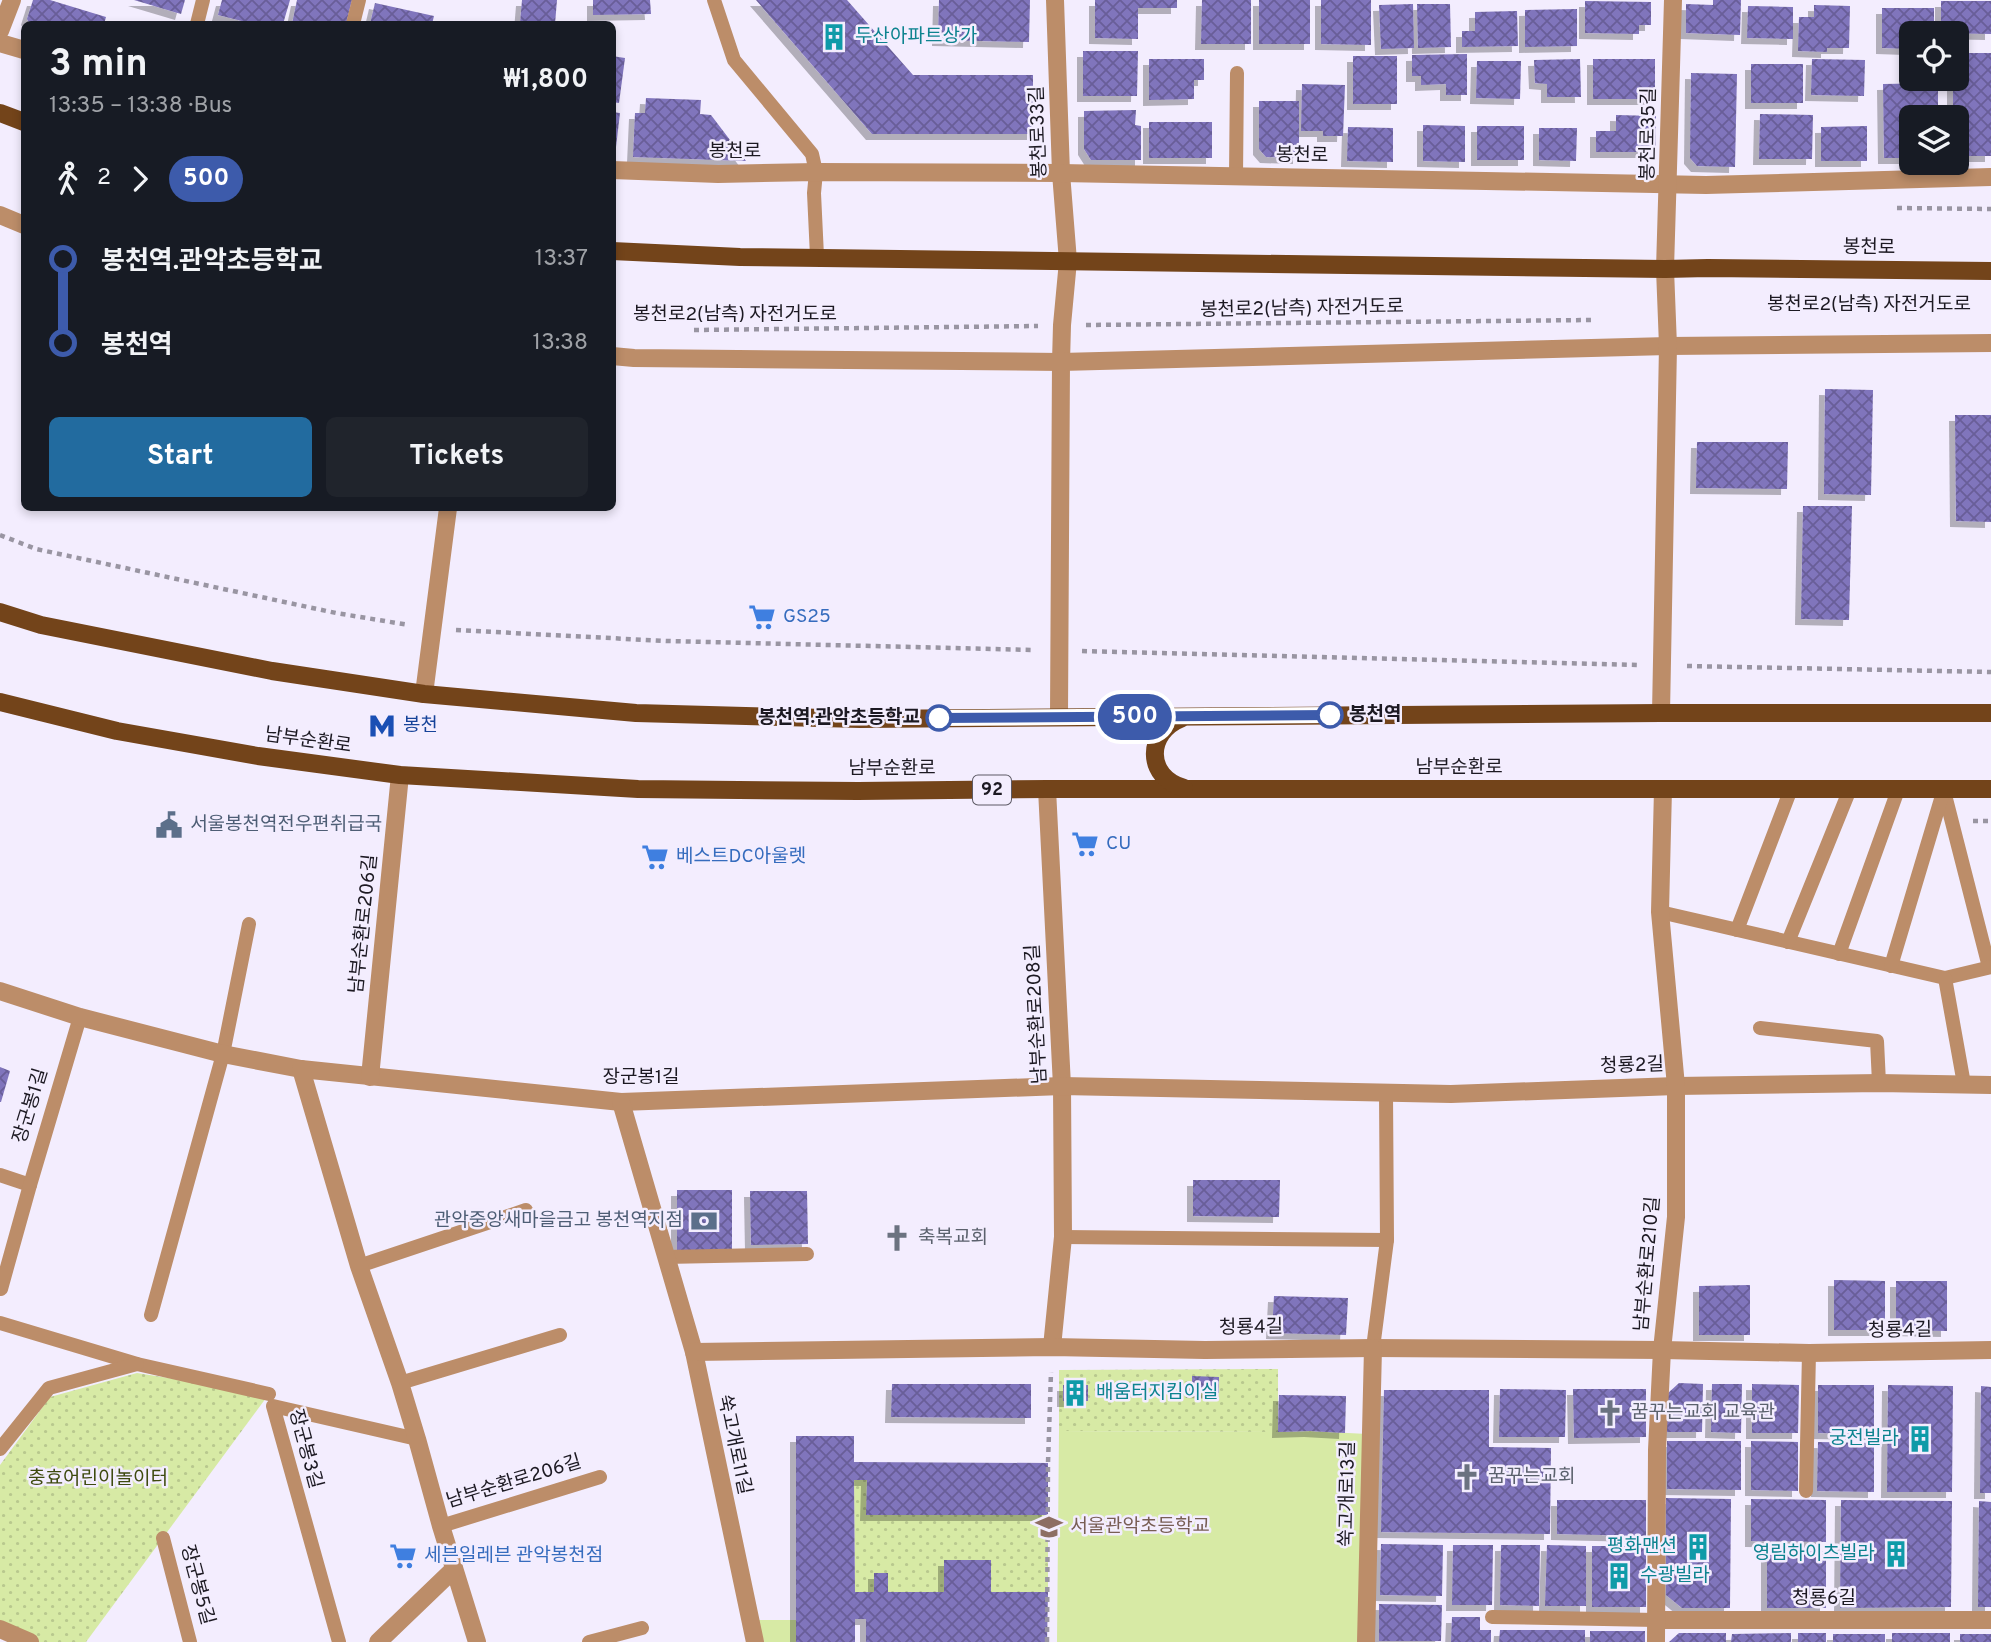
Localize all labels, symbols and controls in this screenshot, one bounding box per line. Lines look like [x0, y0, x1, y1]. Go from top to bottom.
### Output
map controls [1899, 21, 1969, 175]
button: locate [1899, 21, 1969, 91]
building icon: 두산아파트상가 [819, 22, 849, 52]
place label: 두산아파트상가 [855, 25, 977, 49]
text: 3 min [49, 41, 148, 90]
text: ₩1,800 [504, 64, 588, 97]
street label: 봉천로33길 [1025, 85, 1053, 179]
street label: 봉천로35길 [1636, 87, 1662, 181]
text: 13:35 – 13:38 · Bus [49, 92, 232, 121]
button: layers [1899, 105, 1969, 175]
street label: 봉천로 [709, 140, 761, 164]
street label: 봉천로 [1276, 144, 1328, 168]
icon: walk [49, 160, 87, 198]
icon: forward [121, 160, 159, 198]
text: 2 [97, 164, 111, 193]
text: 500 [183, 164, 229, 194]
street label: 봉천로 [1843, 236, 1895, 260]
text: 13:37 [535, 245, 588, 274]
text: 봉천역.관악초등학교 [101, 246, 323, 279]
street label: 봉천로2(남측) 자전거도로 [1767, 293, 1971, 317]
street label: 봉천로2(남측) 자전거도로 [1200, 295, 1404, 323]
street label: 봉천로2(남측) 자전거도로 [633, 303, 837, 327]
text: 13:38 [533, 329, 588, 358]
text: 봉천역 [101, 330, 173, 363]
button: Start [49, 417, 312, 497]
button: Tickets [326, 417, 588, 497]
supermarket icon: GS25 [747, 602, 777, 632]
place label: GS25 [783, 605, 831, 629]
line badge: 500 [1095, 694, 1175, 740]
text: 500 [1112, 702, 1158, 732]
marker: 봉천역 [1317, 702, 1343, 728]
place label: 봉천역 [1349, 703, 1401, 727]
marker: 봉천역.관악초등학교 [926, 705, 952, 731]
place label: 봉천역.관악초등학교 [758, 706, 920, 730]
metro station icon: 봉천 [367, 711, 397, 741]
place label: 봉천 [403, 714, 438, 738]
street label: 남부순환로 [263, 723, 353, 759]
street label: 남부순환로 [1415, 756, 1503, 780]
street label: 남부순환로 [848, 757, 936, 781]
road number: 92 [973, 776, 1011, 804]
public building icon: 서울봉천역전우편취급국 [154, 810, 184, 840]
place label: 서울봉천역전우편취급국 [190, 813, 382, 837]
supermarket icon: CU [1070, 829, 1100, 859]
place label: CU [1106, 832, 1131, 856]
supermarket icon: 베스트DC아울렛 [640, 842, 670, 872]
place label: 베스트DC아울렛 [676, 845, 806, 869]
street label: 남부순환로206길 [345, 853, 383, 995]
street label: 남부순환로208길 [1021, 943, 1053, 1085]
street label: 청룡2길 [1600, 1053, 1664, 1079]
street label: 장군봉1길 [8, 1066, 54, 1146]
street label: 장군봉1길 [602, 1066, 680, 1090]
street label: 남부순환로210길 [1630, 1195, 1666, 1333]
bank icon: 관악중앙새마을금고 봉천역지점 [689, 1206, 719, 1236]
place label: 관악중앙새마을금고 봉천역지점 [434, 1209, 683, 1233]
church icon: 축복교회 [882, 1223, 912, 1253]
place label: 축복교회 [918, 1226, 988, 1250]
street label: 청룡4길 [1219, 1315, 1283, 1341]
street label: 청룡4길 [1868, 1318, 1932, 1344]
building icon: 배움터지킴이실 [1060, 1378, 1090, 1408]
place label: 배움터지킴이실 [1096, 1381, 1218, 1405]
street label: 쑥고개로11길 [712, 1393, 756, 1497]
church icon: 꿈꾸는교회 교육관 [1595, 1398, 1625, 1428]
place label: 꿈꾸는교회 교육관 [1631, 1401, 1775, 1425]
street label: 장군봉3길 [283, 1407, 327, 1491]
building icon: 궁전빌라 [1905, 1424, 1935, 1454]
place label: 궁전빌라 [1829, 1427, 1899, 1451]
street label: 쑥고개로13길 [1335, 1441, 1361, 1547]
street label: 남부순환로206길 [444, 1450, 584, 1514]
church icon: 꿈꾸는교회 [1452, 1462, 1482, 1492]
place label: 꿈꾸는교회 [1488, 1465, 1575, 1489]
park label: 충효어린이놀이터 [28, 1467, 168, 1491]
school or university icon: 서울관악초등학교 [1034, 1512, 1064, 1542]
place label: 서울관악초등학교 [1070, 1515, 1210, 1539]
building icon: 평화맨션 [1683, 1532, 1713, 1562]
place label: 평화맨션 [1607, 1535, 1677, 1559]
building icon: 영림하이츠빌라 [1881, 1539, 1911, 1569]
supermarket icon: 세븐일레븐 관악봉천점 [388, 1541, 418, 1571]
street label: 장군봉5길 [175, 1542, 219, 1628]
place label: 영림하이츠빌라 [1753, 1542, 1875, 1566]
place label: 세븐일레븐 관악봉천점 [424, 1544, 603, 1568]
building icon: 수광빌라 [1604, 1561, 1634, 1591]
place label: 수광빌라 [1640, 1564, 1710, 1588]
street label: 청룡6길 [1792, 1587, 1856, 1611]

